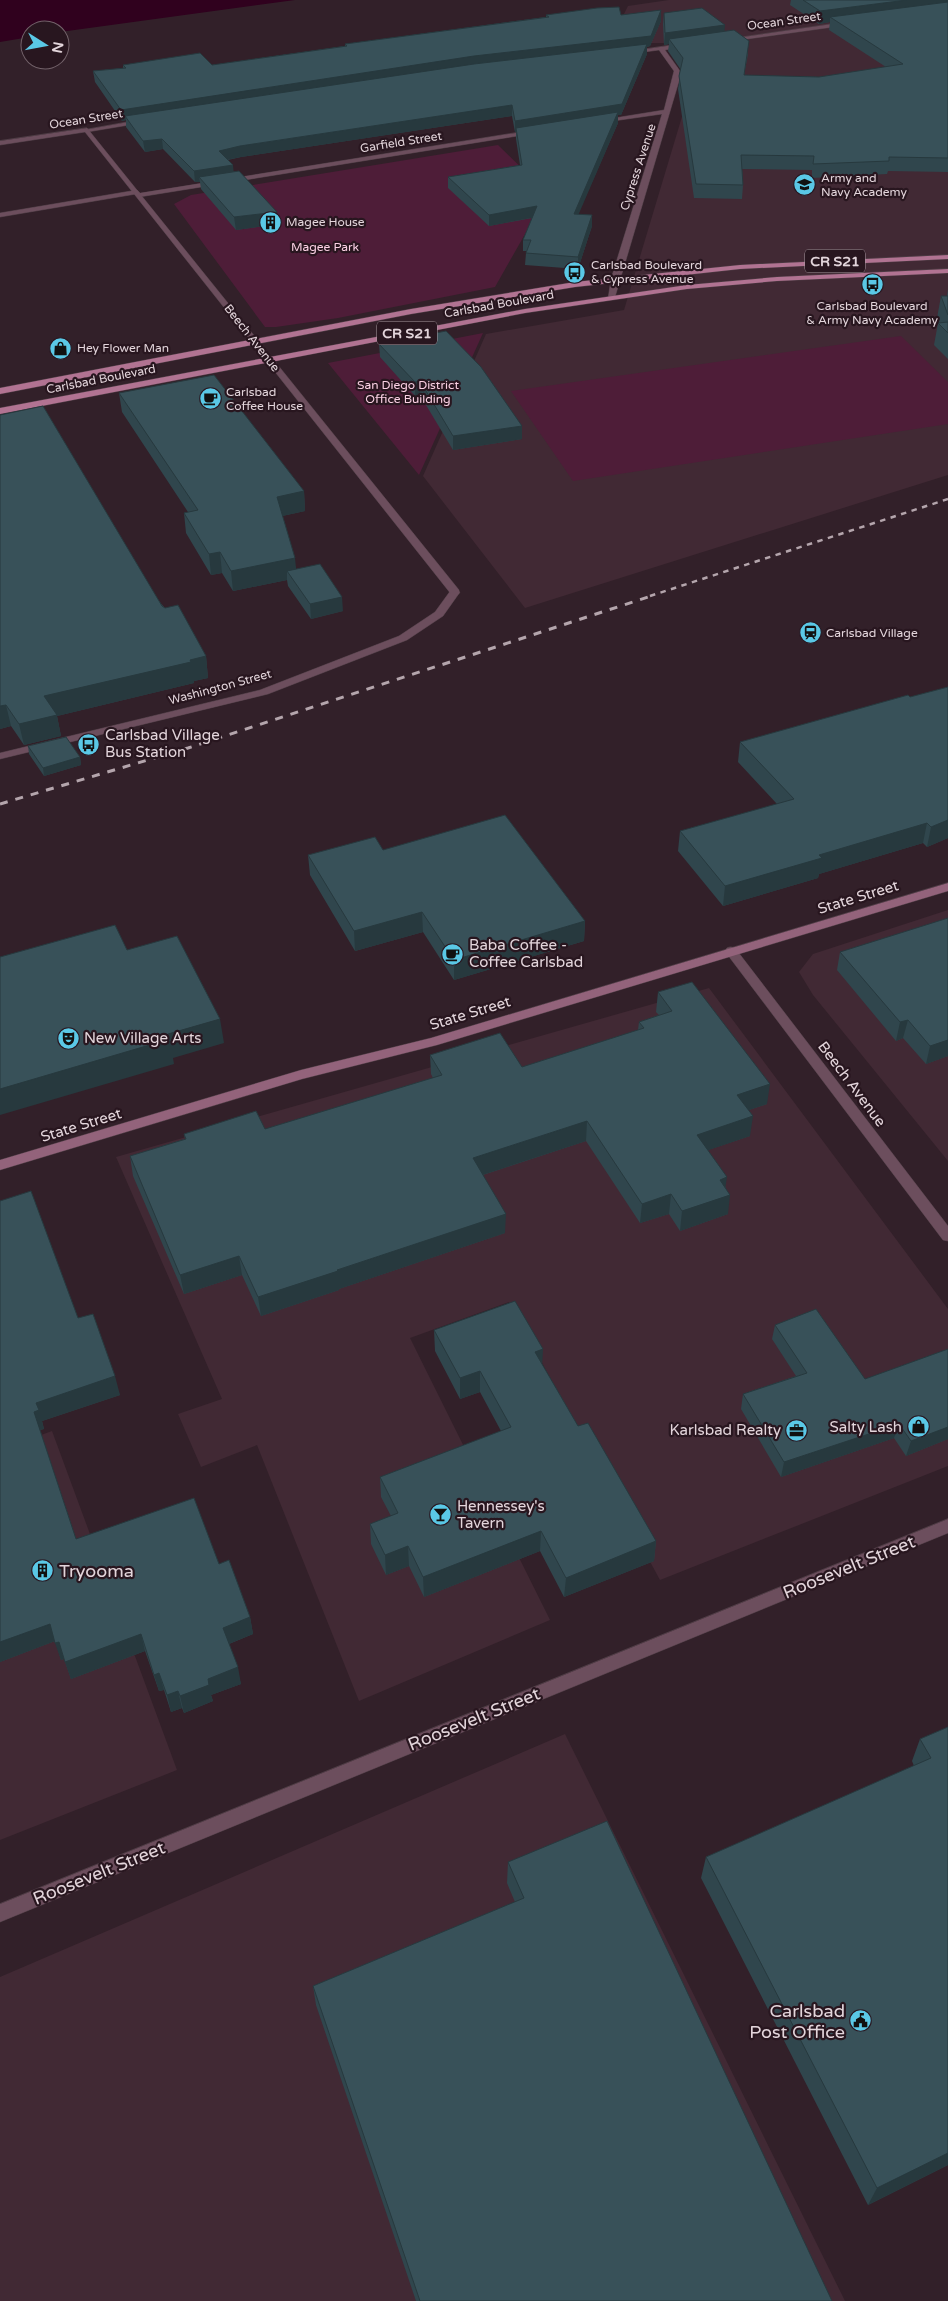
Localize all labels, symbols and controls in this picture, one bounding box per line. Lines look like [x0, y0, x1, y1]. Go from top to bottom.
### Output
street label: Ocean Street [746, 9, 822, 33]
north arrow [20, 20, 70, 70]
text: N [48, 40, 67, 55]
street label: Ocean Street [48, 106, 124, 132]
street label: Cypress Avenue [617, 122, 659, 212]
street label: Garfield Street [359, 129, 443, 155]
place label: Army and Navy Academy [821, 171, 907, 199]
school or university icon: Army and Navy Academy [793, 173, 817, 197]
building icon: Magee House [258, 210, 282, 234]
place label: Magee House [286, 215, 365, 229]
park label: Magee Park [291, 240, 360, 254]
road number: CR S21 [805, 250, 865, 272]
place label: Carlsbad Boulevard & Cypress Avenue [591, 258, 702, 286]
bus stop icon: Carlsbad Boulevard & Cypress Avenue [563, 260, 587, 284]
bus stop icon: Carlsbad Boulevard & Army Navy Academy [860, 273, 884, 297]
street label: Carlsbad Boulevard [443, 287, 555, 321]
place label: Carlsbad Boulevard & Army Navy Academy [806, 299, 938, 327]
street label: Beech Avenue [221, 302, 283, 375]
road number: CR S21 [377, 322, 437, 344]
shop icon: Hey Flower Man [49, 336, 73, 360]
place label: Hey Flower Man [77, 341, 169, 355]
street label: Carlsbad Boulevard [45, 362, 157, 396]
park label: San Diego District Office Building [357, 378, 459, 406]
place label: Carlsbad Coffee House [226, 385, 303, 413]
cafe icon: Carlsbad Coffee House [198, 387, 222, 411]
station icon: Carlsbad Village [798, 621, 822, 645]
place label: Carlsbad Village [826, 626, 918, 640]
street label: Washington Street [167, 666, 273, 707]
place label: Carlsbad Village Bus Station [105, 726, 220, 761]
bus stop icon: Carlsbad Village Bus Station [77, 732, 101, 756]
street label: State Street [815, 876, 901, 918]
place label: Baba Coffee - Coffee Carlsbad [469, 936, 583, 971]
cafe icon: Baba Coffee - Coffee Carlsbad [441, 942, 465, 966]
street label: State Street [427, 992, 513, 1034]
theatre icon: New Village Arts [56, 1026, 80, 1050]
place label: New Village Arts [84, 1029, 202, 1047]
street label: Beech Avenue [814, 1038, 890, 1130]
street label: State Street [38, 1104, 124, 1146]
shop icon: Salty Lash [906, 1415, 930, 1439]
office icon: Karlsbad Realty [785, 1418, 809, 1442]
place label: Salty Lash [830, 1418, 902, 1436]
place label: Karlsbad Realty [670, 1421, 781, 1439]
place label: Hennessey's Tavern [457, 1497, 545, 1532]
bar icon: Hennessey's Tavern [429, 1503, 453, 1527]
street label: Roosevelt Street [780, 1530, 918, 1604]
building icon: Tryooma [31, 1559, 55, 1583]
place label: Tryooma [59, 1560, 134, 1582]
street label: Roosevelt Street [405, 1682, 543, 1756]
street label: Roosevelt Street [30, 1836, 168, 1910]
place label: Carlsbad Post Office [749, 2000, 845, 2043]
public building icon: Carlsbad Post Office [849, 2009, 873, 2033]

